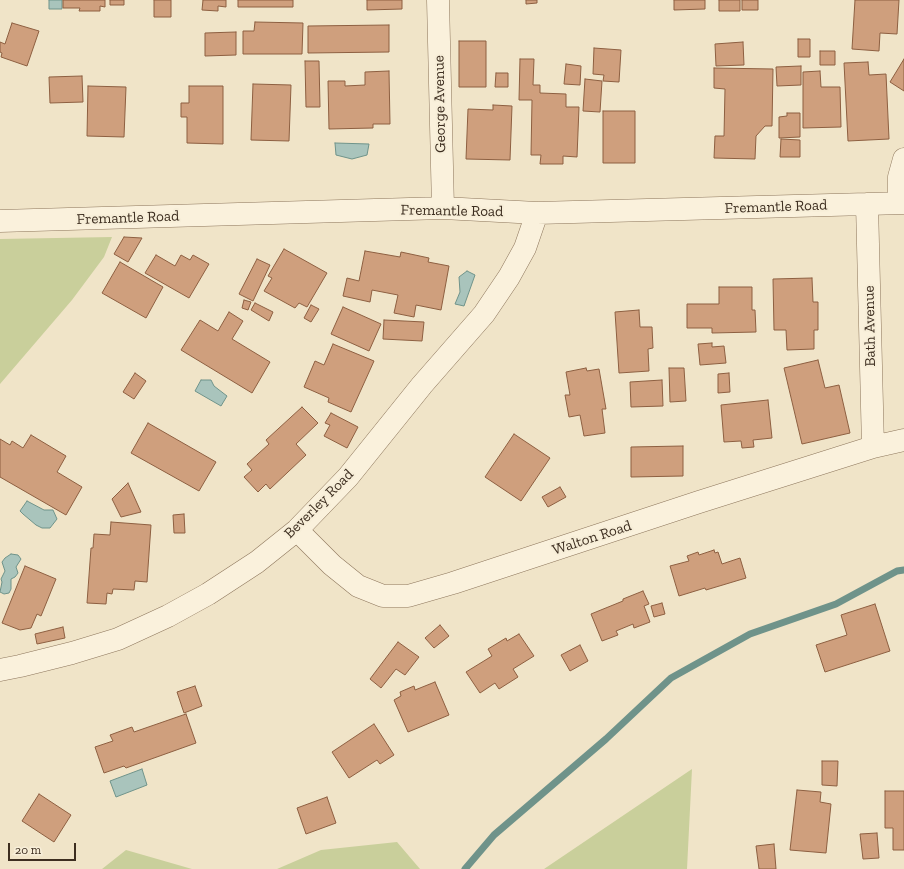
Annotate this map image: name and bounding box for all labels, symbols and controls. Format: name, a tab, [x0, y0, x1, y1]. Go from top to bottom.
street label: George Avenue	[430, 55, 450, 153]
street label: Fremantle Road	[724, 196, 828, 218]
street label: Fremantle Road	[400, 201, 504, 221]
street label: Fremantle Road	[76, 207, 180, 229]
street label: Bath Avenue	[860, 285, 880, 367]
street label: Beverley Road	[281, 466, 357, 542]
street label: Walton Road	[550, 517, 634, 559]
scale bar	[10, 835, 78, 861]
text: 20 m	[15, 843, 41, 857]

